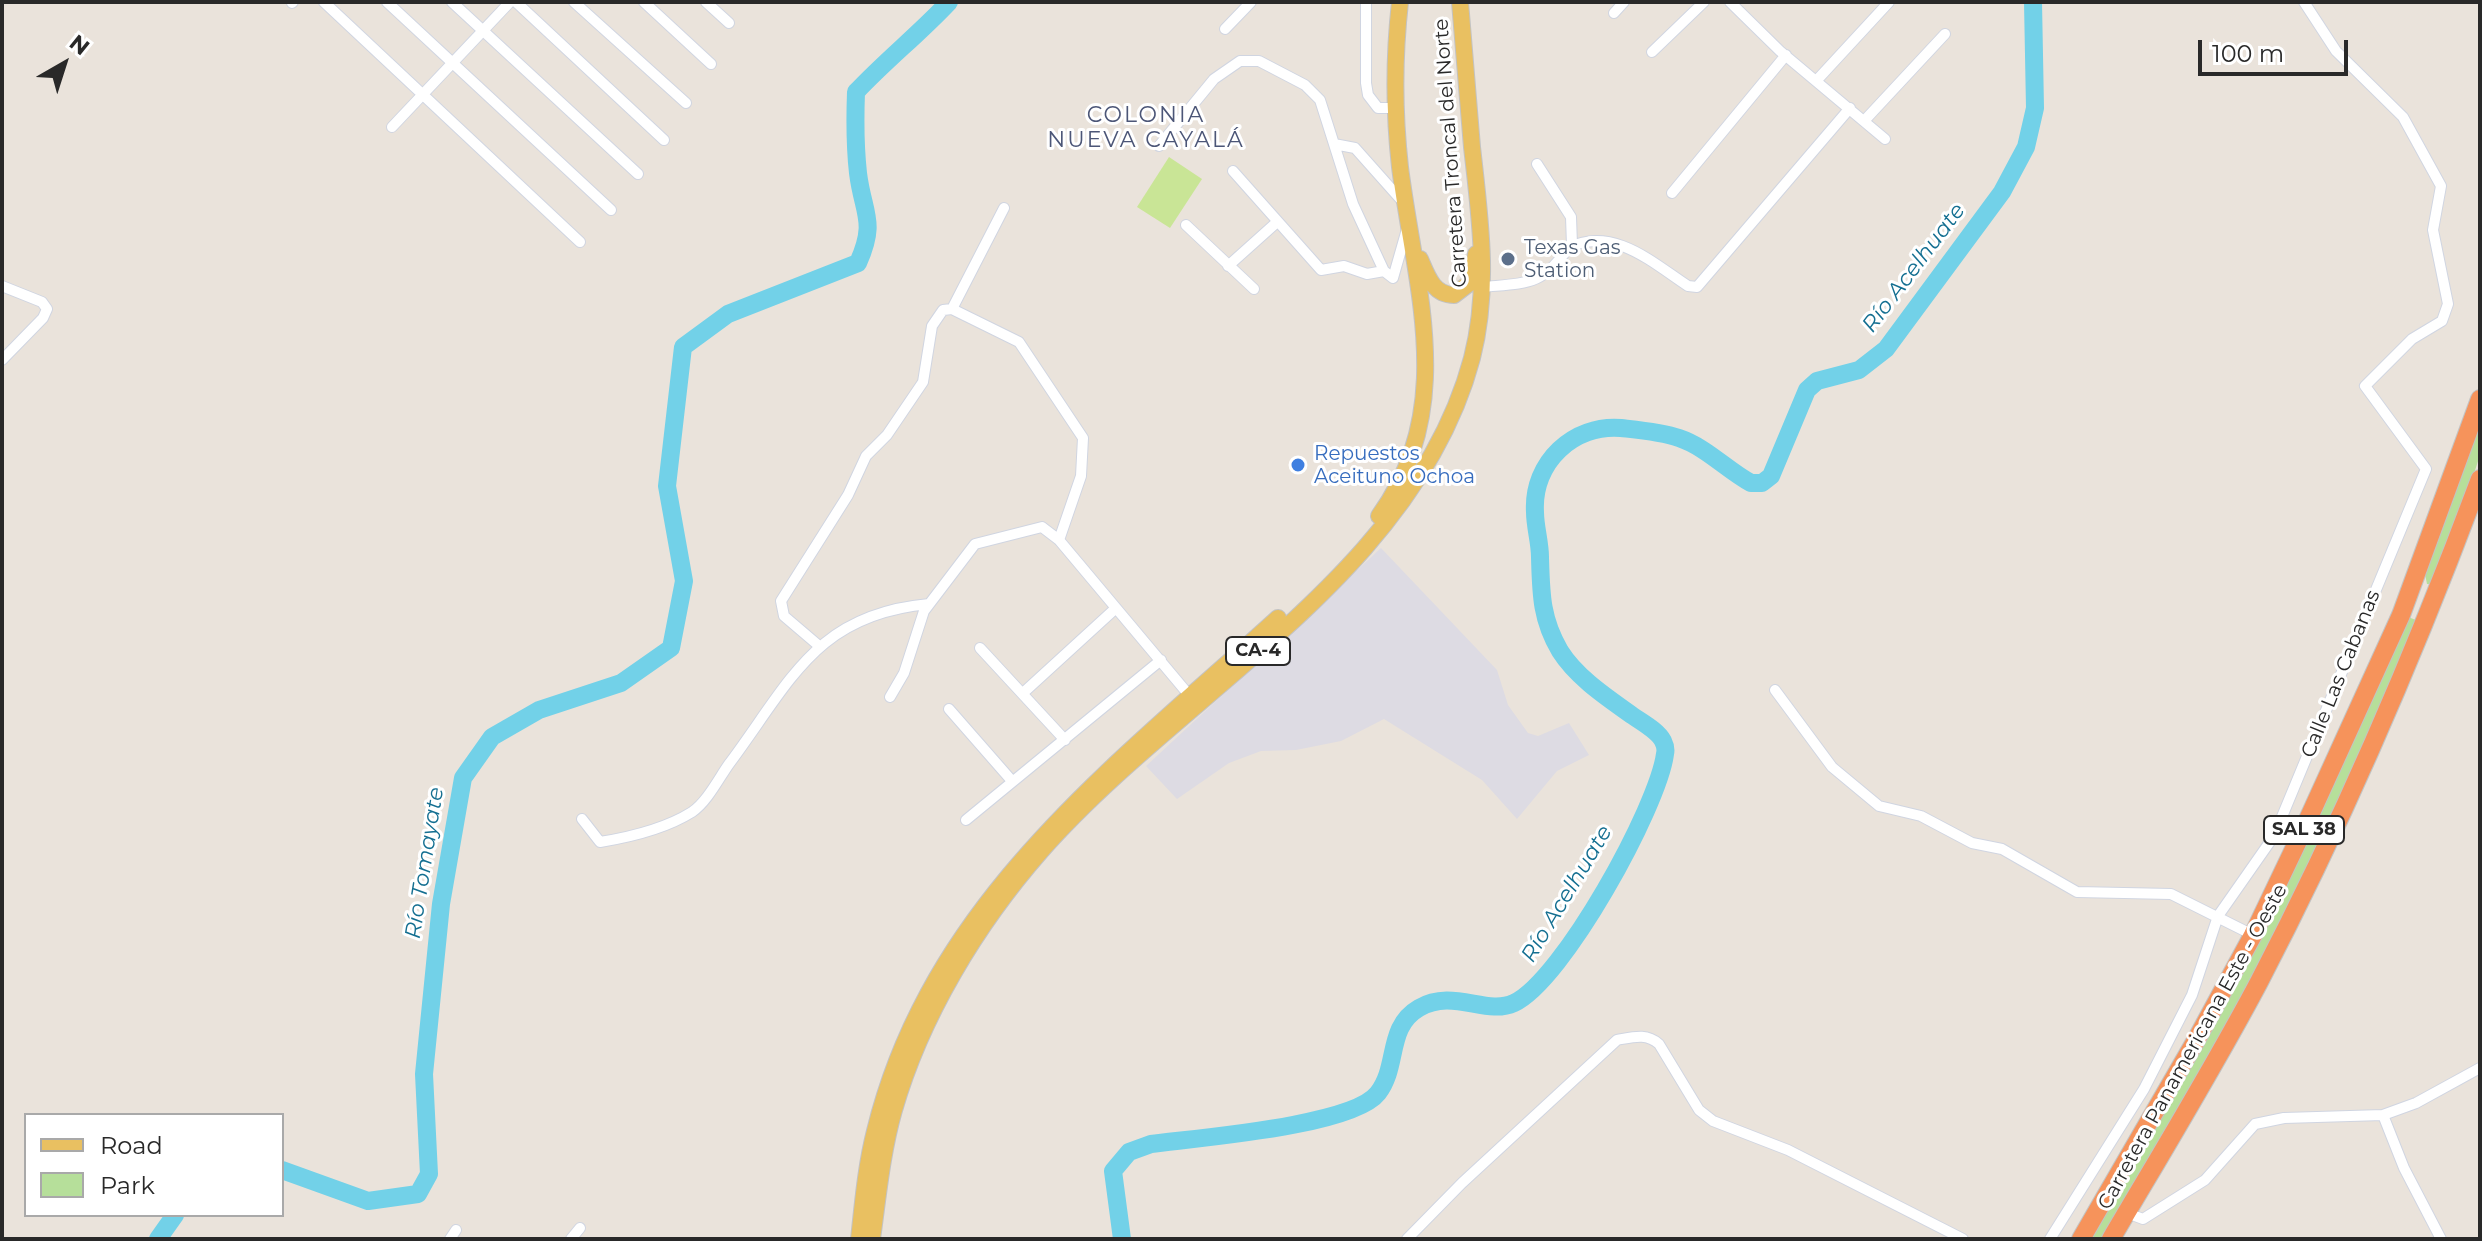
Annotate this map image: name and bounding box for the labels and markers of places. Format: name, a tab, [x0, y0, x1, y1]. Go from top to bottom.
place label: Texas Gas Station	[1524, 236, 1620, 283]
marker: Texas Gas Station	[1499, 250, 1517, 268]
place label: Repuestos Aceituno Ochoa	[1314, 442, 1475, 489]
marker: Repuestos Aceituno Ochoa	[1289, 456, 1307, 474]

